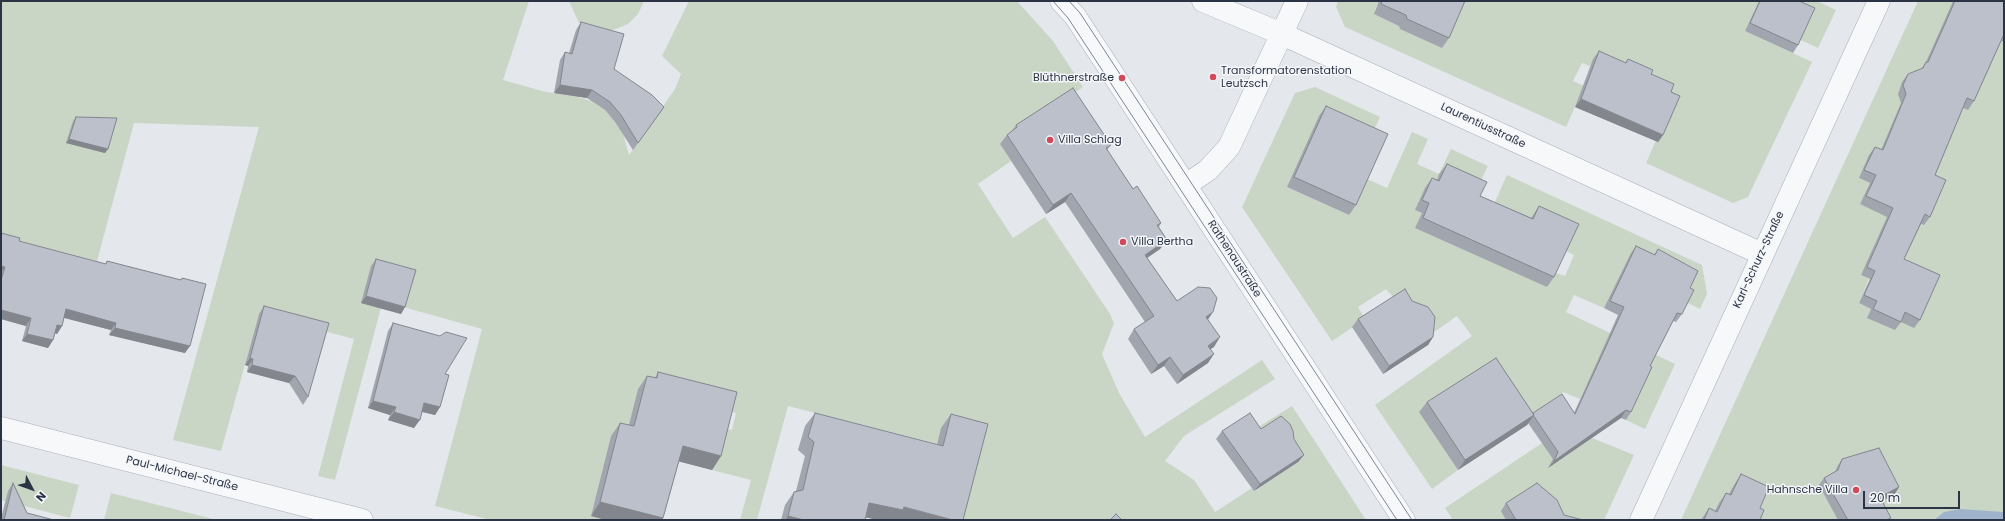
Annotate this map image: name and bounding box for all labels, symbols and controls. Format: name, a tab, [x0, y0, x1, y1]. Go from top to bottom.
place label: Transformatorenstation Leutzsch	[1221, 64, 1352, 90]
place label: Blüthnerstraße	[1033, 71, 1114, 85]
marker: Transformatorenstation Leutzsch	[1208, 72, 1218, 82]
marker: Blüthnerstraße	[1117, 73, 1127, 83]
street label: Laurentiusstraße	[1438, 101, 1528, 151]
place label: Villa Schlag	[1058, 133, 1122, 147]
marker: Villa Schlag	[1045, 135, 1055, 145]
street label: Karl-Schurz-Straße	[1731, 209, 1787, 311]
street label: Rathenaustraße	[1204, 218, 1264, 300]
place label: Villa Bertha	[1131, 235, 1193, 249]
marker: Villa Bertha	[1118, 237, 1128, 247]
street label: Paul-Michael-Straße	[125, 454, 239, 494]
north arrow	[12, 469, 52, 509]
place label: Hahnsche Villa	[1767, 483, 1848, 497]
scale bar	[1865, 483, 1962, 509]
marker: Hahnsche Villa	[1851, 485, 1861, 495]
text: N	[32, 488, 50, 505]
text: 20 m	[1870, 489, 1900, 506]

